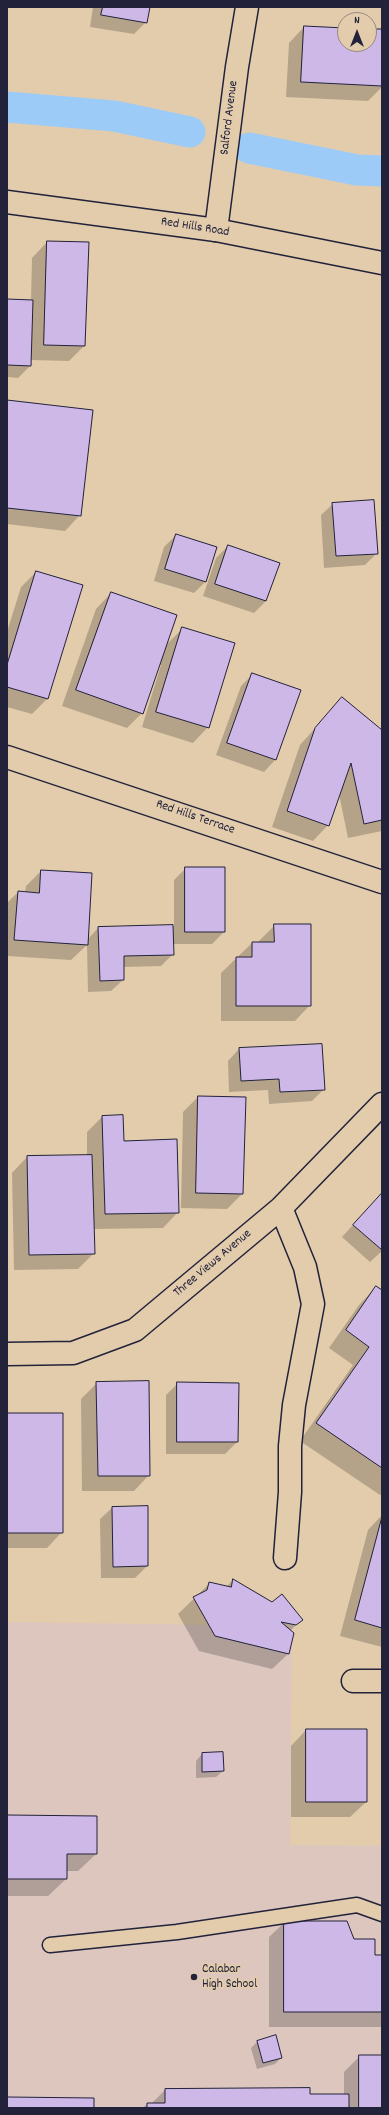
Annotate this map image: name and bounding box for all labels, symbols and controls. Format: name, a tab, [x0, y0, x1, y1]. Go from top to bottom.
north arrow	[337, 12, 377, 52]
text: N	[354, 13, 360, 29]
street label: Salford Avenue	[218, 80, 242, 156]
street label: Red Hills Road	[160, 215, 230, 241]
street label: Red Hills Terrace	[154, 797, 236, 839]
street label: Three Views Avenue	[171, 1227, 255, 1301]
place label: Calabar High School	[202, 1962, 257, 1993]
marker: Calabar High School	[189, 1972, 199, 1982]

